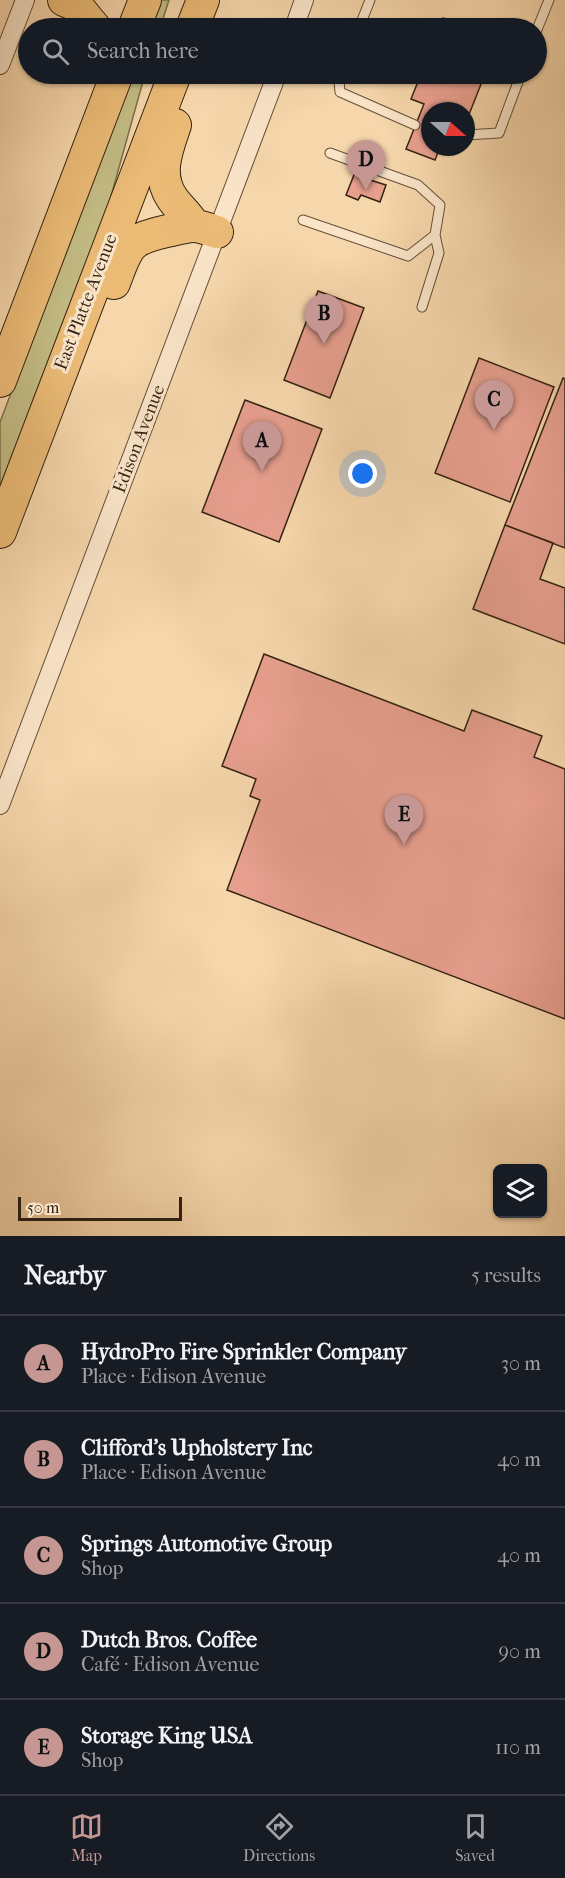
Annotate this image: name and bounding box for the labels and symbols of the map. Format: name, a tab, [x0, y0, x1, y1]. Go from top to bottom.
north arrow	[421, 102, 475, 156]
pin: D	[346, 140, 386, 190]
street label: East Platte Avenue	[50, 231, 122, 373]
pin: B	[304, 294, 344, 344]
pin: C	[474, 380, 514, 430]
street label: Edison Avenue	[109, 382, 169, 496]
pin: A	[242, 422, 282, 471]
your location	[348, 459, 377, 488]
pin: E	[384, 796, 424, 845]
scale bar	[18, 1194, 182, 1222]

